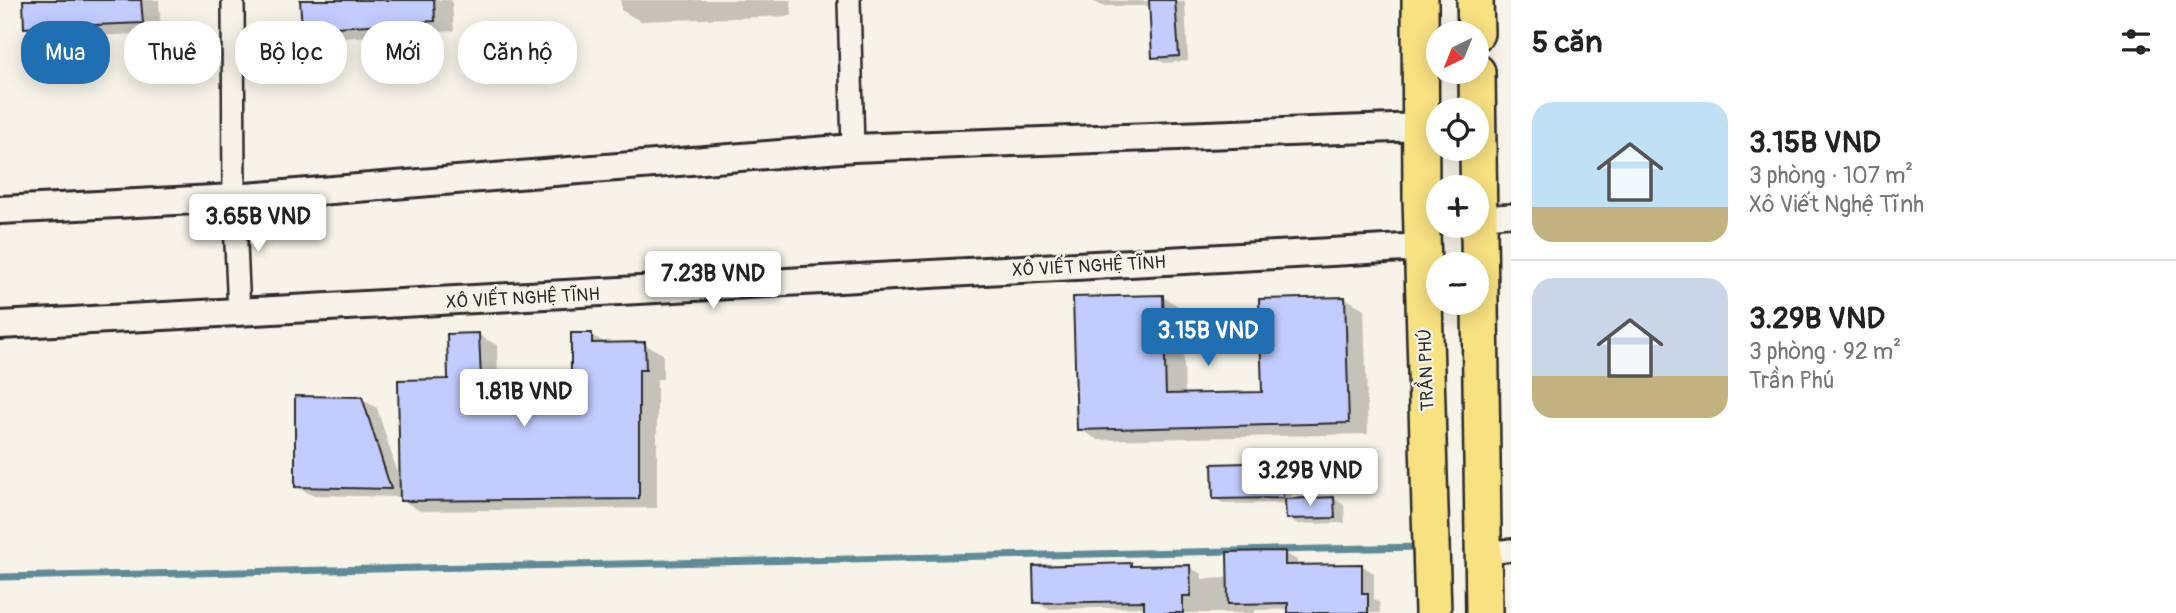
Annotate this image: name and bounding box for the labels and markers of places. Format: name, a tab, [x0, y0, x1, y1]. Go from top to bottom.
pin: 3.65B VND	[178, 194, 338, 254]
pin: 7.23B VND	[633, 252, 793, 311]
pin: 3.15B VND	[1128, 308, 1288, 368]
pin: 1.81B VND	[444, 370, 604, 429]
pin: 3.29B VND	[1230, 448, 1390, 508]

